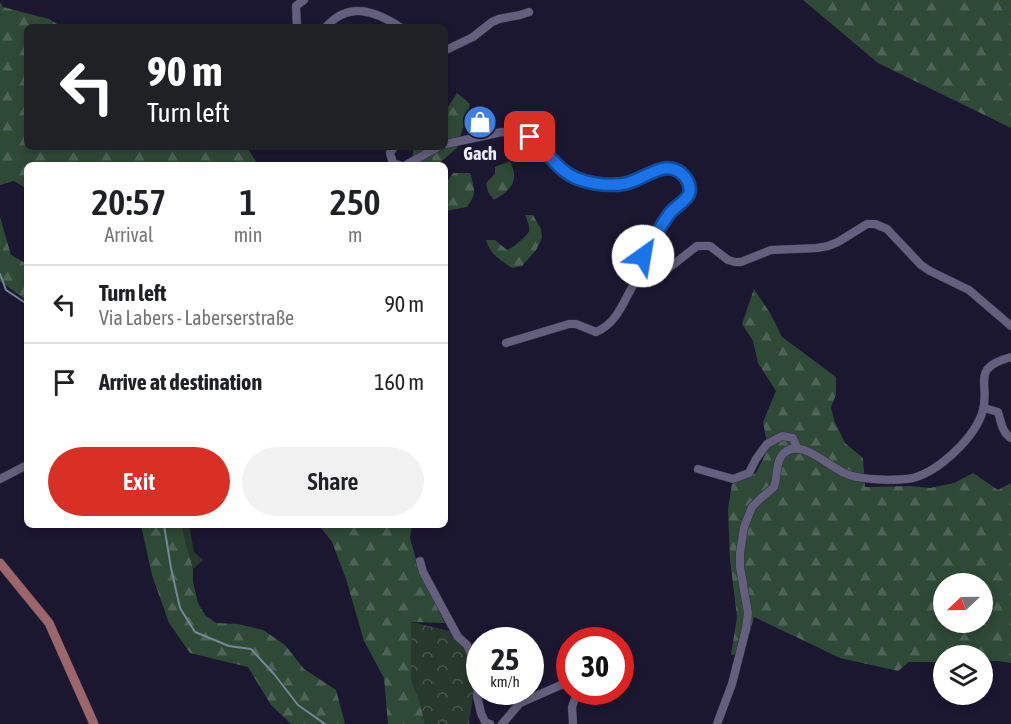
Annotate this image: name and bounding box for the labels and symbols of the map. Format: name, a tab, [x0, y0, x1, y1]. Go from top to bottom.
shop icon: Gach	[462, 104, 498, 140]
pin	[504, 111, 555, 162]
place label: Gach	[463, 143, 497, 164]
position arrow	[611, 224, 675, 288]
north arrow	[933, 573, 993, 633]
speed limit sign: 30	[556, 627, 634, 705]

